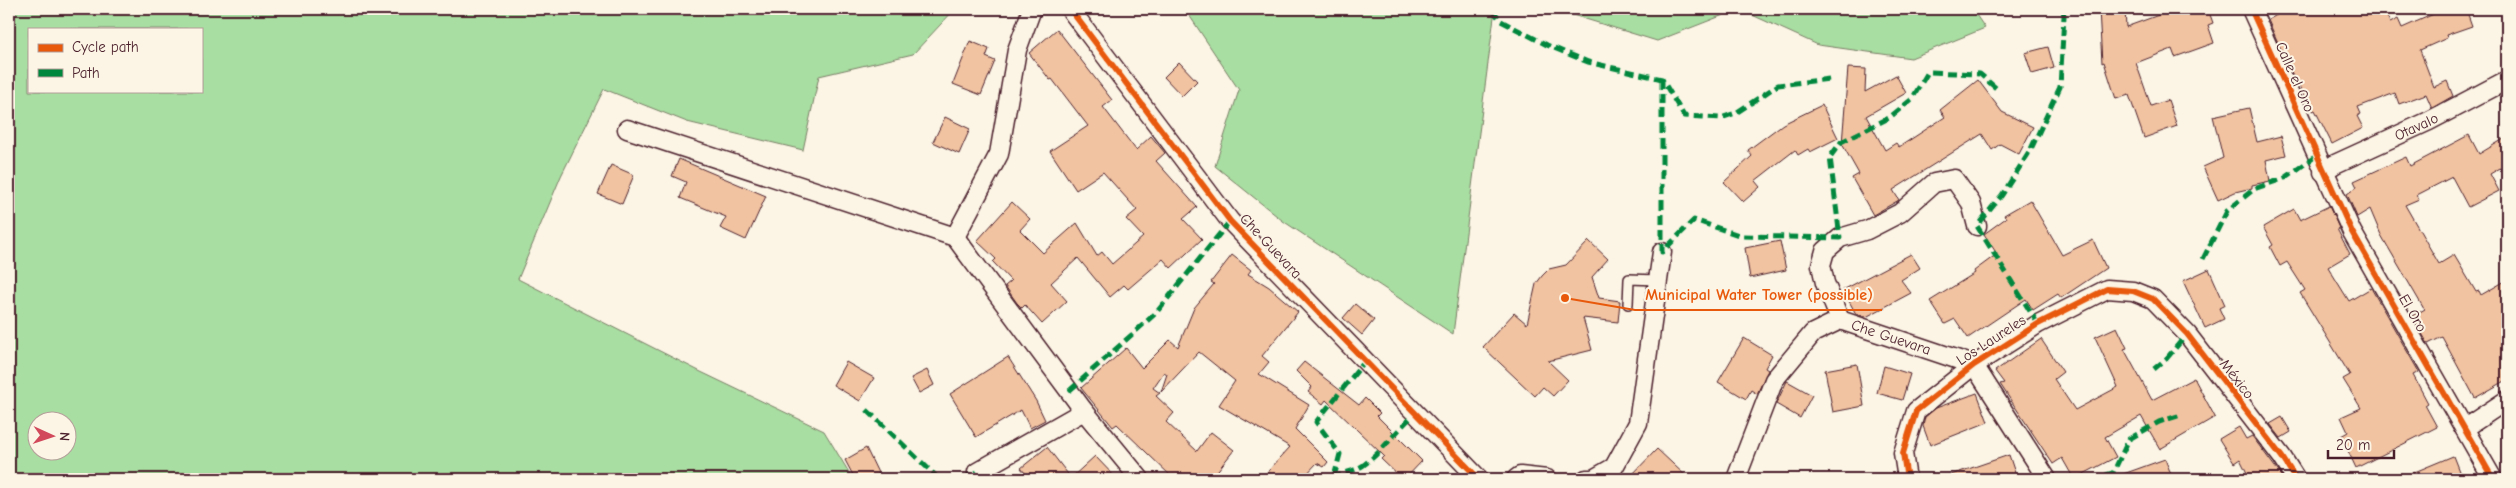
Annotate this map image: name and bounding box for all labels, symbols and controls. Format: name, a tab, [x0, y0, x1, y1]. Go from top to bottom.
legend	[28, 28, 202, 92]
text: Cycle path	[72, 38, 139, 56]
street label: Calle el Oro	[2271, 39, 2319, 115]
text: Path	[72, 64, 100, 82]
street label: Otavalo	[2392, 109, 2441, 145]
street label: Che Guevara	[1236, 210, 1306, 282]
callout: Municipal Water Tower (possible)	[1635, 279, 1882, 310]
text: Municipal Water Tower (possible)	[1645, 286, 1873, 304]
street label: El Oro	[2395, 291, 2431, 335]
street label: Los Laureles	[1953, 311, 2029, 369]
street label: Che Guevara	[1849, 315, 1933, 359]
street label: México	[2216, 355, 2258, 403]
north arrow	[28, 410, 78, 460]
scale bar	[2328, 428, 2395, 460]
text: N	[56, 432, 73, 442]
text: 20 m	[2336, 436, 2370, 454]

